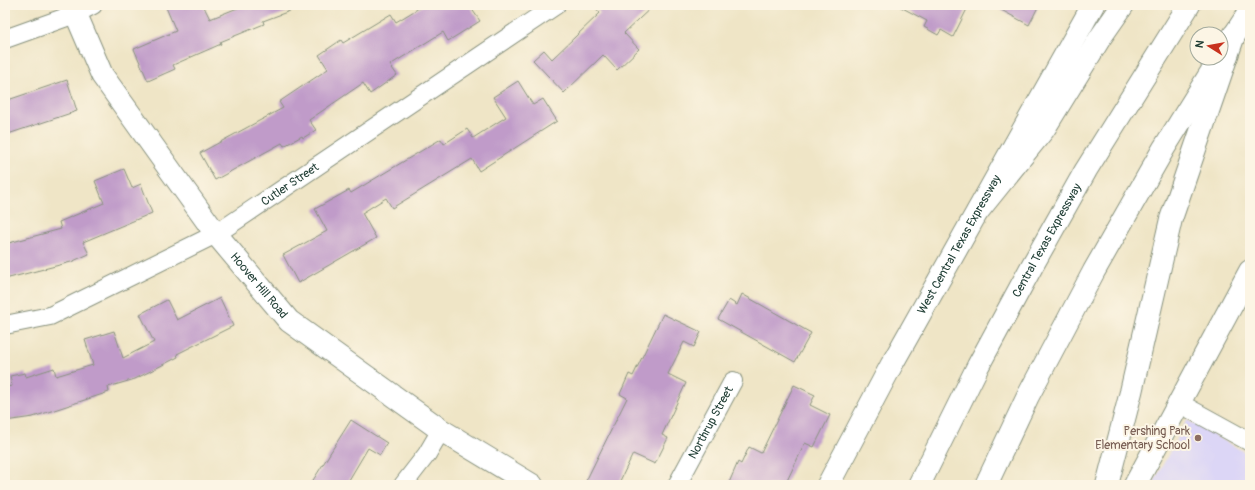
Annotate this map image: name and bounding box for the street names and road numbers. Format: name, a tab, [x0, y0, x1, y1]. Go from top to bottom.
street label: Cutler Street	[258, 160, 322, 210]
street label: West Central Texas Expressway	[914, 172, 1004, 317]
street label: Central Texas Expressway	[1009, 181, 1085, 300]
street label: Hoover Hill Road	[227, 250, 291, 322]
street label: Northrup Street	[685, 384, 737, 462]

